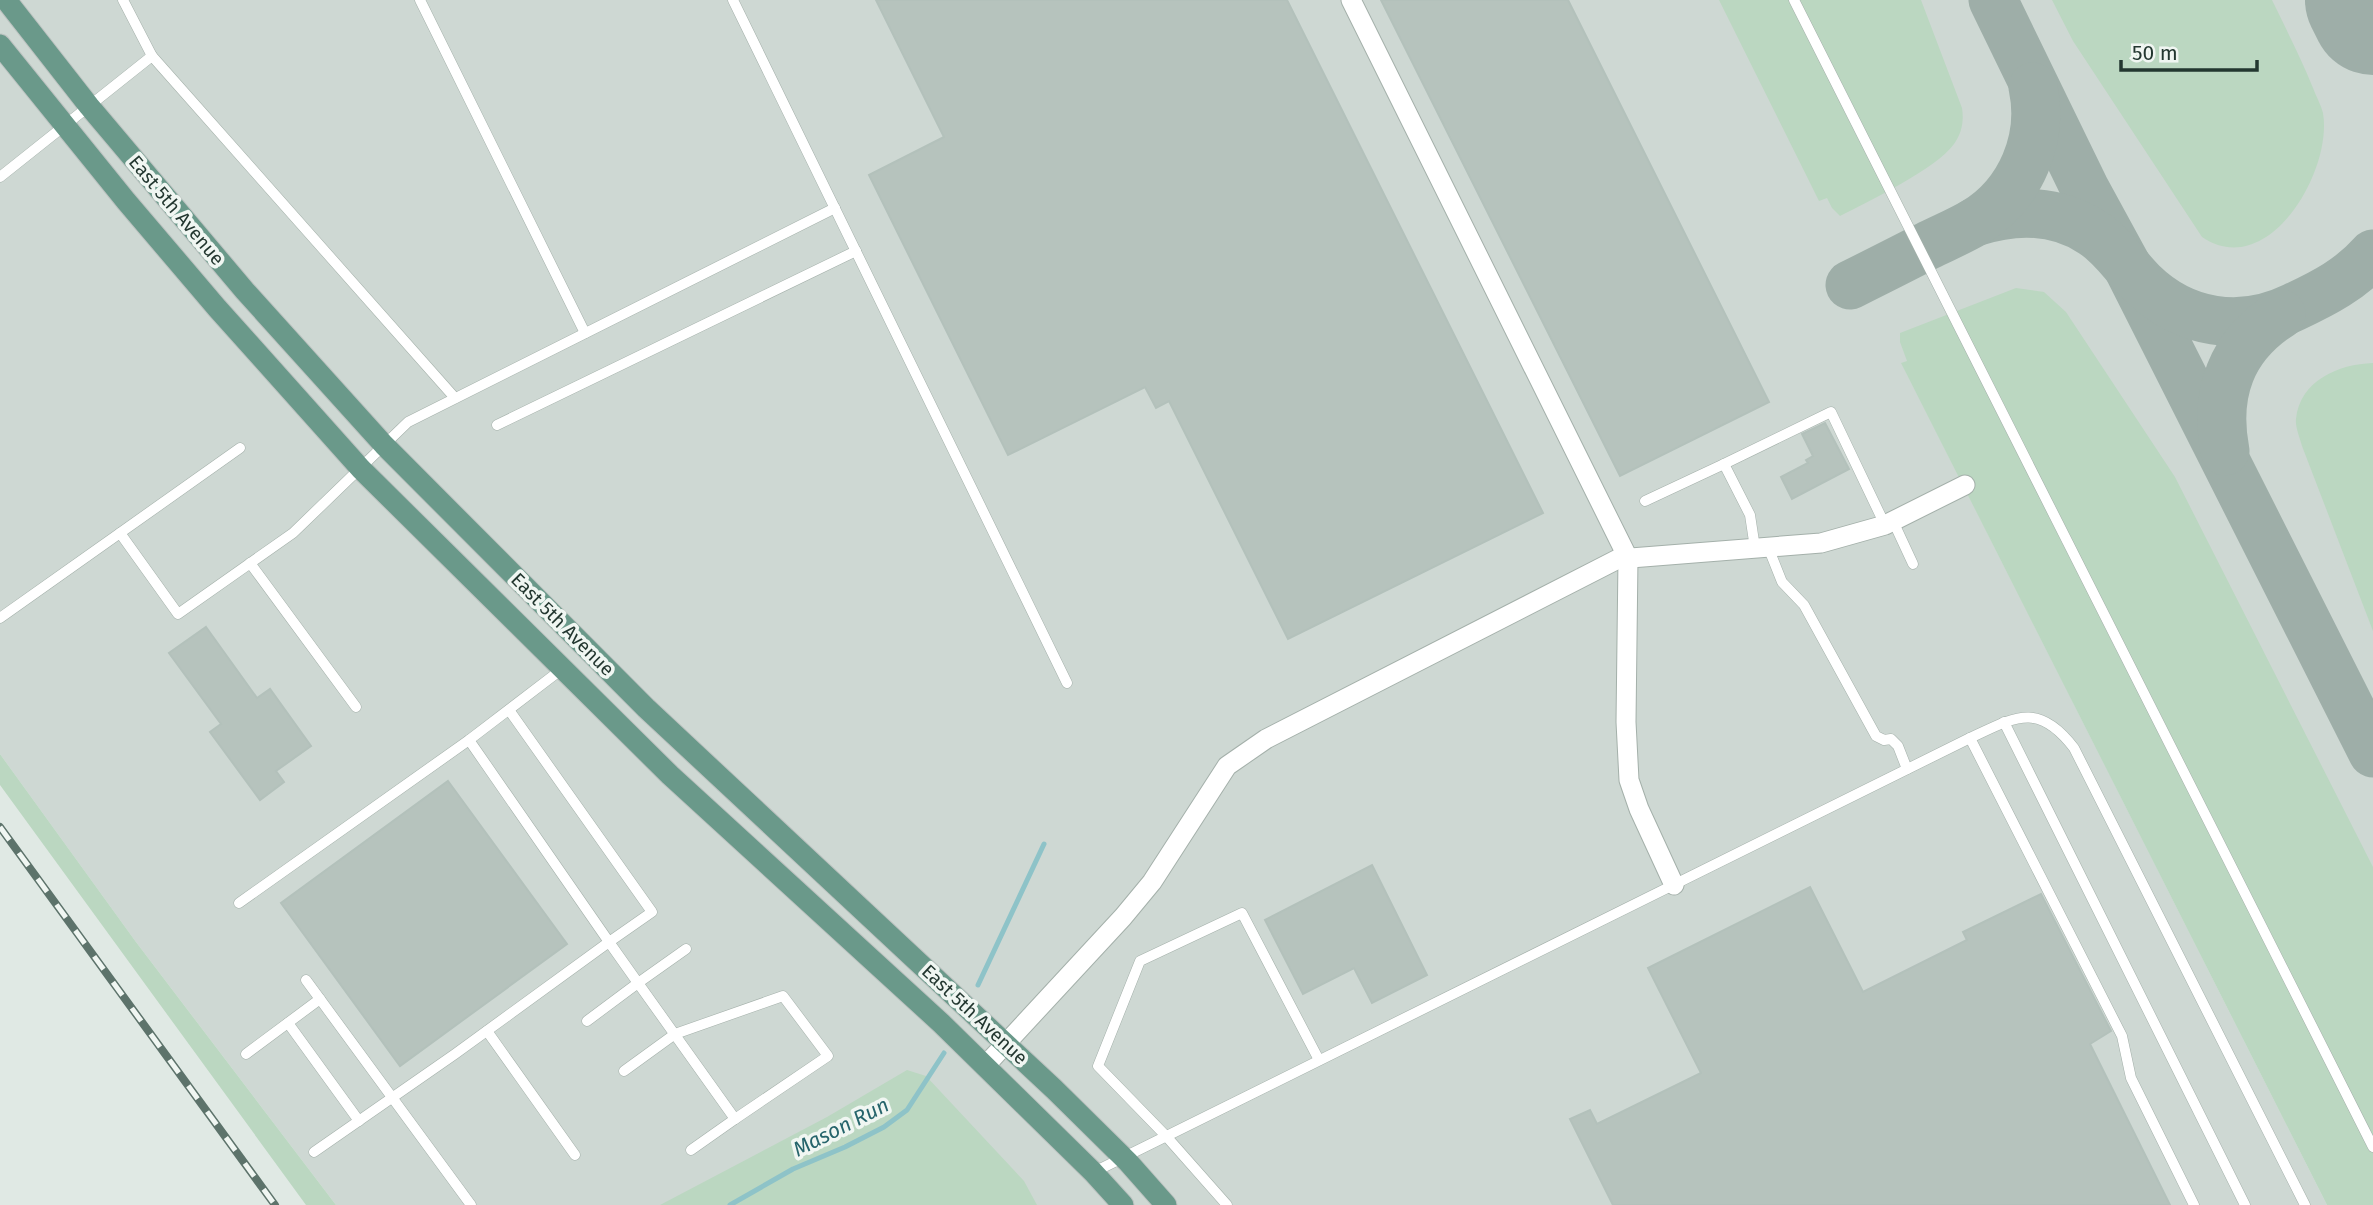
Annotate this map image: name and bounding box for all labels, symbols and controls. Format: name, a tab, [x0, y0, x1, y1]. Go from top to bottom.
scale bar	[2121, 28, 2258, 72]
text: 50 m	[2132, 40, 2178, 66]
street label: East 5th Avenue	[124, 151, 229, 270]
street label: East 5th Avenue	[506, 568, 619, 681]
street label: East 5th Avenue	[917, 959, 1032, 1069]
water label: Mason Run	[789, 1092, 893, 1162]

